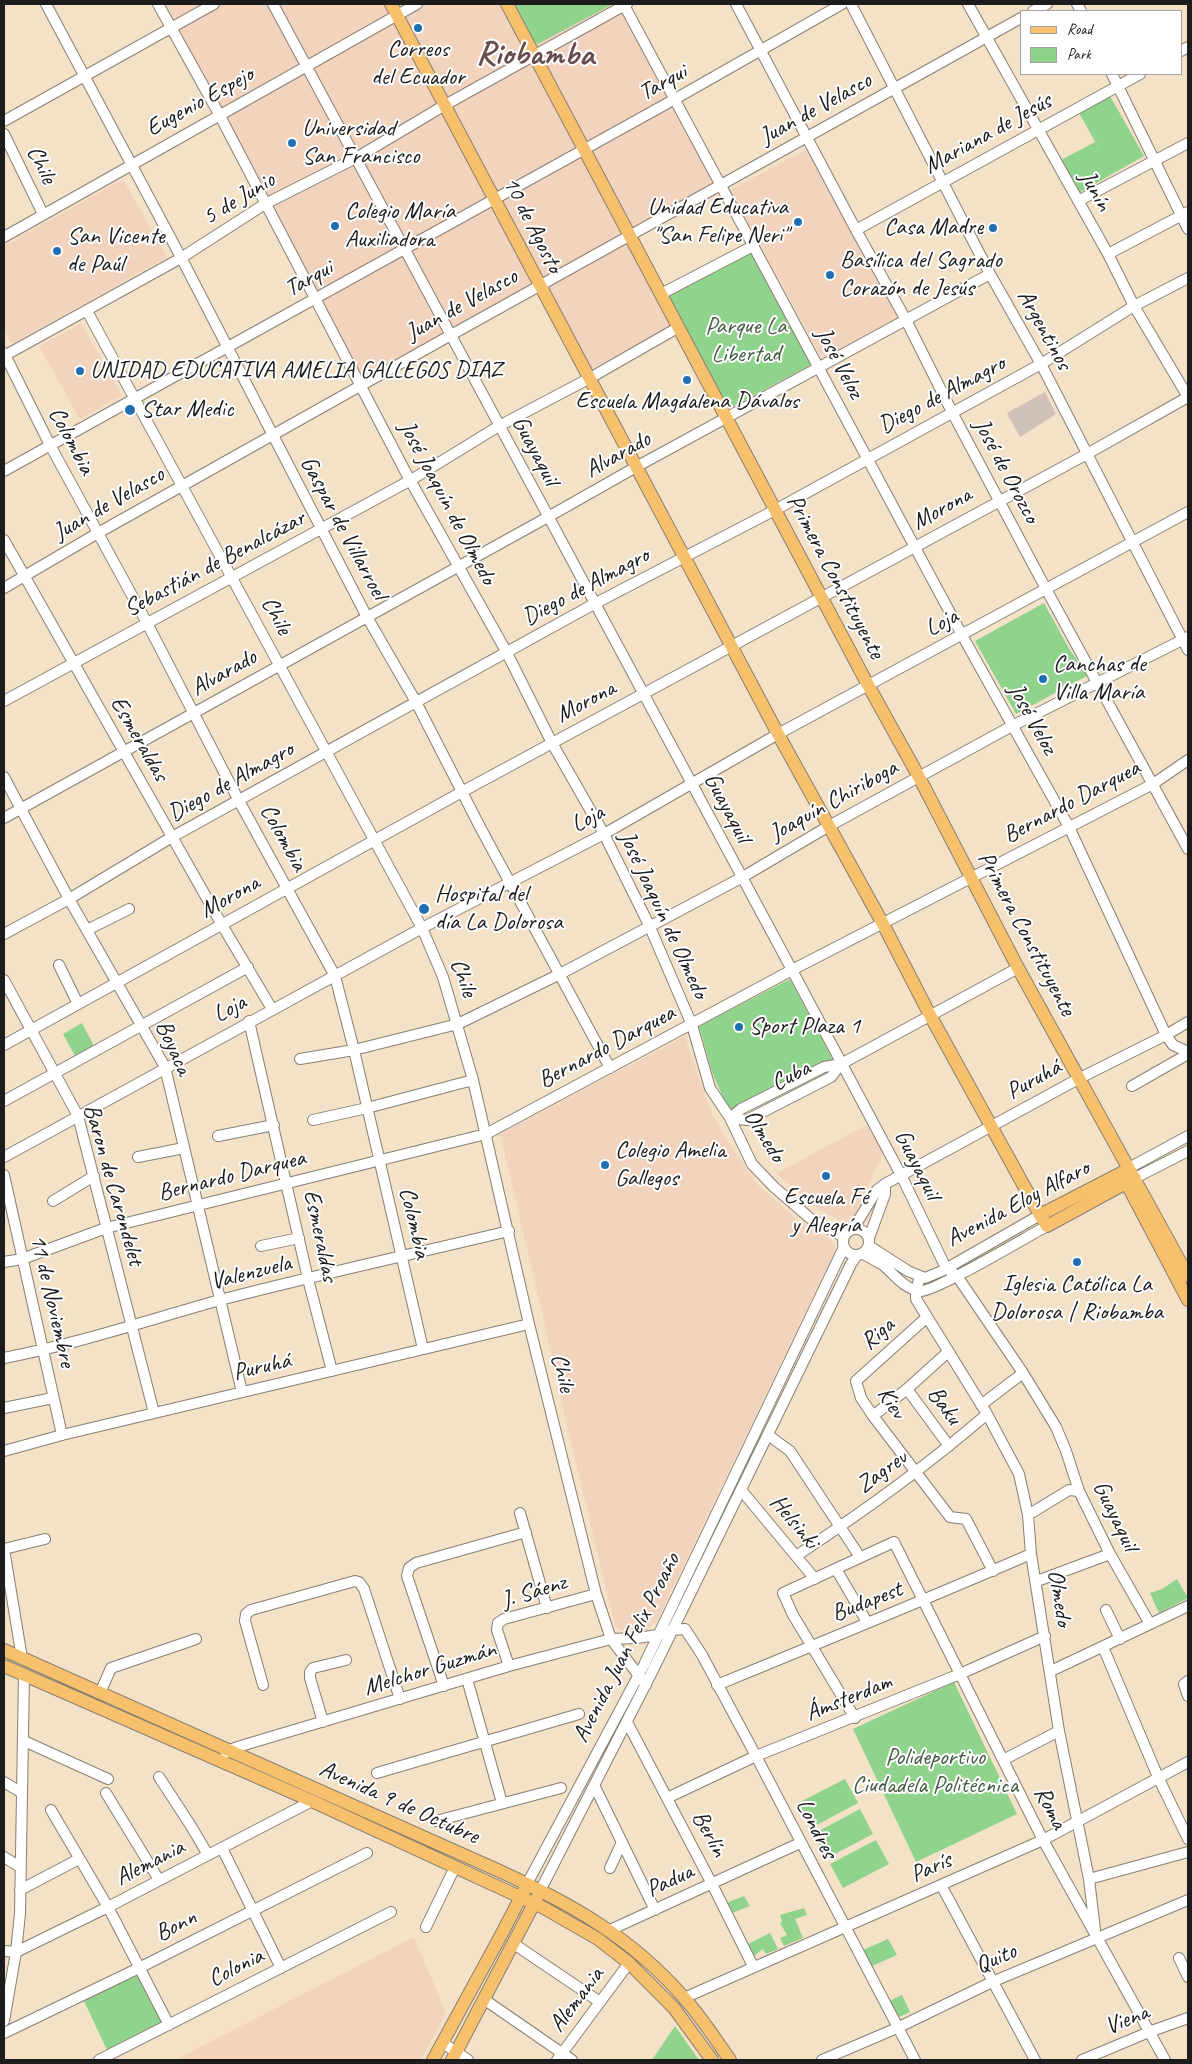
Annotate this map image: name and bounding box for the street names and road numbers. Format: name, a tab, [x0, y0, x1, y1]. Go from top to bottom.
street label: Tarqui	[634, 58, 692, 108]
street label: Eugenio Espejo	[141, 61, 259, 143]
street label: Juan de Velasco	[755, 66, 877, 152]
street label: Mariana de Jesús	[919, 87, 1057, 181]
street label: Chile	[20, 141, 62, 189]
street label: 5 de Junio	[198, 166, 280, 232]
street label: Junín	[1072, 166, 1118, 216]
street label: 10 de Agosto	[496, 172, 568, 278]
street label: Tarqui	[280, 254, 338, 304]
street label: Juan de Velasco	[401, 262, 523, 348]
street label: Argentinos	[1010, 285, 1078, 375]
street label: José Veloz	[808, 322, 870, 404]
street label: Diego de Almagro	[874, 350, 1010, 440]
street label: Colombia	[41, 402, 101, 480]
street label: Guayaquil	[505, 411, 565, 491]
street label: José de Orozco	[966, 414, 1046, 528]
street label: José Joaquín de Olmedo	[392, 416, 502, 590]
street label: Alvarado	[580, 425, 656, 485]
street label: Gaspar de Villarroel	[293, 451, 393, 605]
street label: Juan de Velasco	[48, 461, 170, 547]
street label: Morona	[907, 481, 977, 537]
street label: Primera Constituyente	[780, 490, 890, 664]
street label: Sebastián de Benalcázar	[120, 504, 310, 624]
street label: Diego de Almagro	[518, 542, 654, 632]
street label: Chile	[254, 592, 298, 640]
street label: Loja	[921, 603, 963, 643]
street label: Alvarado	[186, 643, 262, 703]
street label: Morona	[551, 674, 621, 730]
street label: José Veloz	[1001, 679, 1063, 759]
street label: Esmeraldas	[103, 691, 175, 787]
street label: Diego de Almagro	[163, 736, 299, 828]
street label: Joaquín Chiriboga	[765, 754, 903, 848]
street label: Bernardo Darquea	[999, 754, 1145, 850]
street label: Guayaquil	[697, 768, 757, 848]
street label: Colombia	[253, 799, 313, 877]
street label: Loja	[567, 799, 609, 839]
street label: José Joaquín de Olmedo	[612, 827, 714, 1003]
street label: Primera Constituyente	[971, 847, 1081, 1021]
street label: Morona	[195, 869, 265, 925]
street label: Chile	[443, 955, 483, 1001]
street label: Loja	[209, 989, 251, 1029]
street label: Bernardo Darquea	[534, 999, 680, 1095]
street label: Boyaca	[148, 1016, 198, 1080]
street label: Puruhá	[1002, 1053, 1066, 1107]
street label: Cuba	[767, 1054, 815, 1098]
street label: Baron de Carondelet	[76, 1101, 150, 1269]
street label: Olmedo	[737, 1104, 791, 1168]
street label: Guayaquil	[887, 1125, 947, 1205]
street label: Bernardo Darquea	[155, 1144, 309, 1208]
street label: Avenida Eloy Alfaro	[942, 1154, 1094, 1254]
street label: Colombia	[392, 1184, 436, 1262]
street label: Esmeraldas	[296, 1187, 344, 1285]
street label: 11 de Noviembre	[23, 1232, 81, 1370]
street label: Valenzuela	[208, 1249, 294, 1297]
street label: Riga	[855, 1311, 901, 1357]
street label: Puruhá	[230, 1346, 294, 1388]
street label: Chile	[543, 1351, 581, 1395]
street label: Baku	[920, 1381, 968, 1431]
street label: Kiev	[870, 1382, 912, 1424]
street label: Zagrev	[851, 1444, 913, 1500]
street label: Guayaquil	[1086, 1476, 1144, 1556]
street label: Helsinki	[763, 1489, 825, 1555]
street label: Avenida Juan Felix Proaño	[567, 1549, 687, 1747]
street label: Olmedo	[1040, 1568, 1078, 1628]
street label: J. Sáenz	[498, 1569, 570, 1615]
street label: Budapest	[828, 1575, 906, 1629]
street label: Melchor Guzmán	[361, 1635, 499, 1703]
street label: Ámsterdam	[802, 1668, 896, 1728]
street label: Avenida 9 de Octubre	[315, 1755, 483, 1851]
street label: Roma	[1027, 1782, 1073, 1834]
street label: Londres	[789, 1794, 843, 1864]
street label: Berlín	[685, 1806, 733, 1862]
street label: Alemania	[110, 1833, 190, 1893]
street label: París	[906, 1846, 956, 1890]
street label: Padua	[642, 1858, 698, 1904]
street label: Bonn	[151, 1904, 201, 1948]
street label: Quito	[971, 1937, 1021, 1981]
street label: Colonia	[204, 1942, 268, 1994]
street label: Alemania	[543, 1962, 611, 2038]
street label: Viena	[1101, 1998, 1153, 2042]

